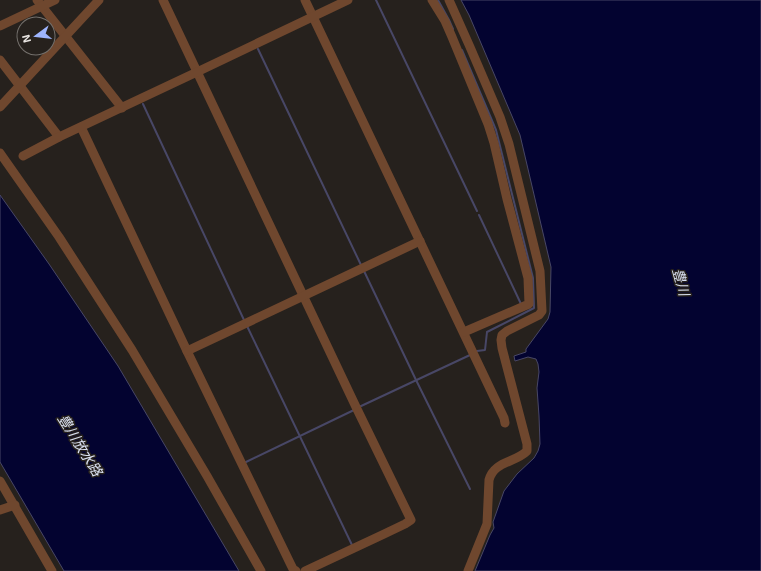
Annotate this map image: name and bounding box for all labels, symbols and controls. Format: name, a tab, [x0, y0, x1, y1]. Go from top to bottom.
north arrow	[16, 16, 56, 56]
text: N	[19, 33, 33, 44]
water label: 豊川	[670, 266, 694, 300]
water label: 豊川放水路	[55, 411, 107, 480]

